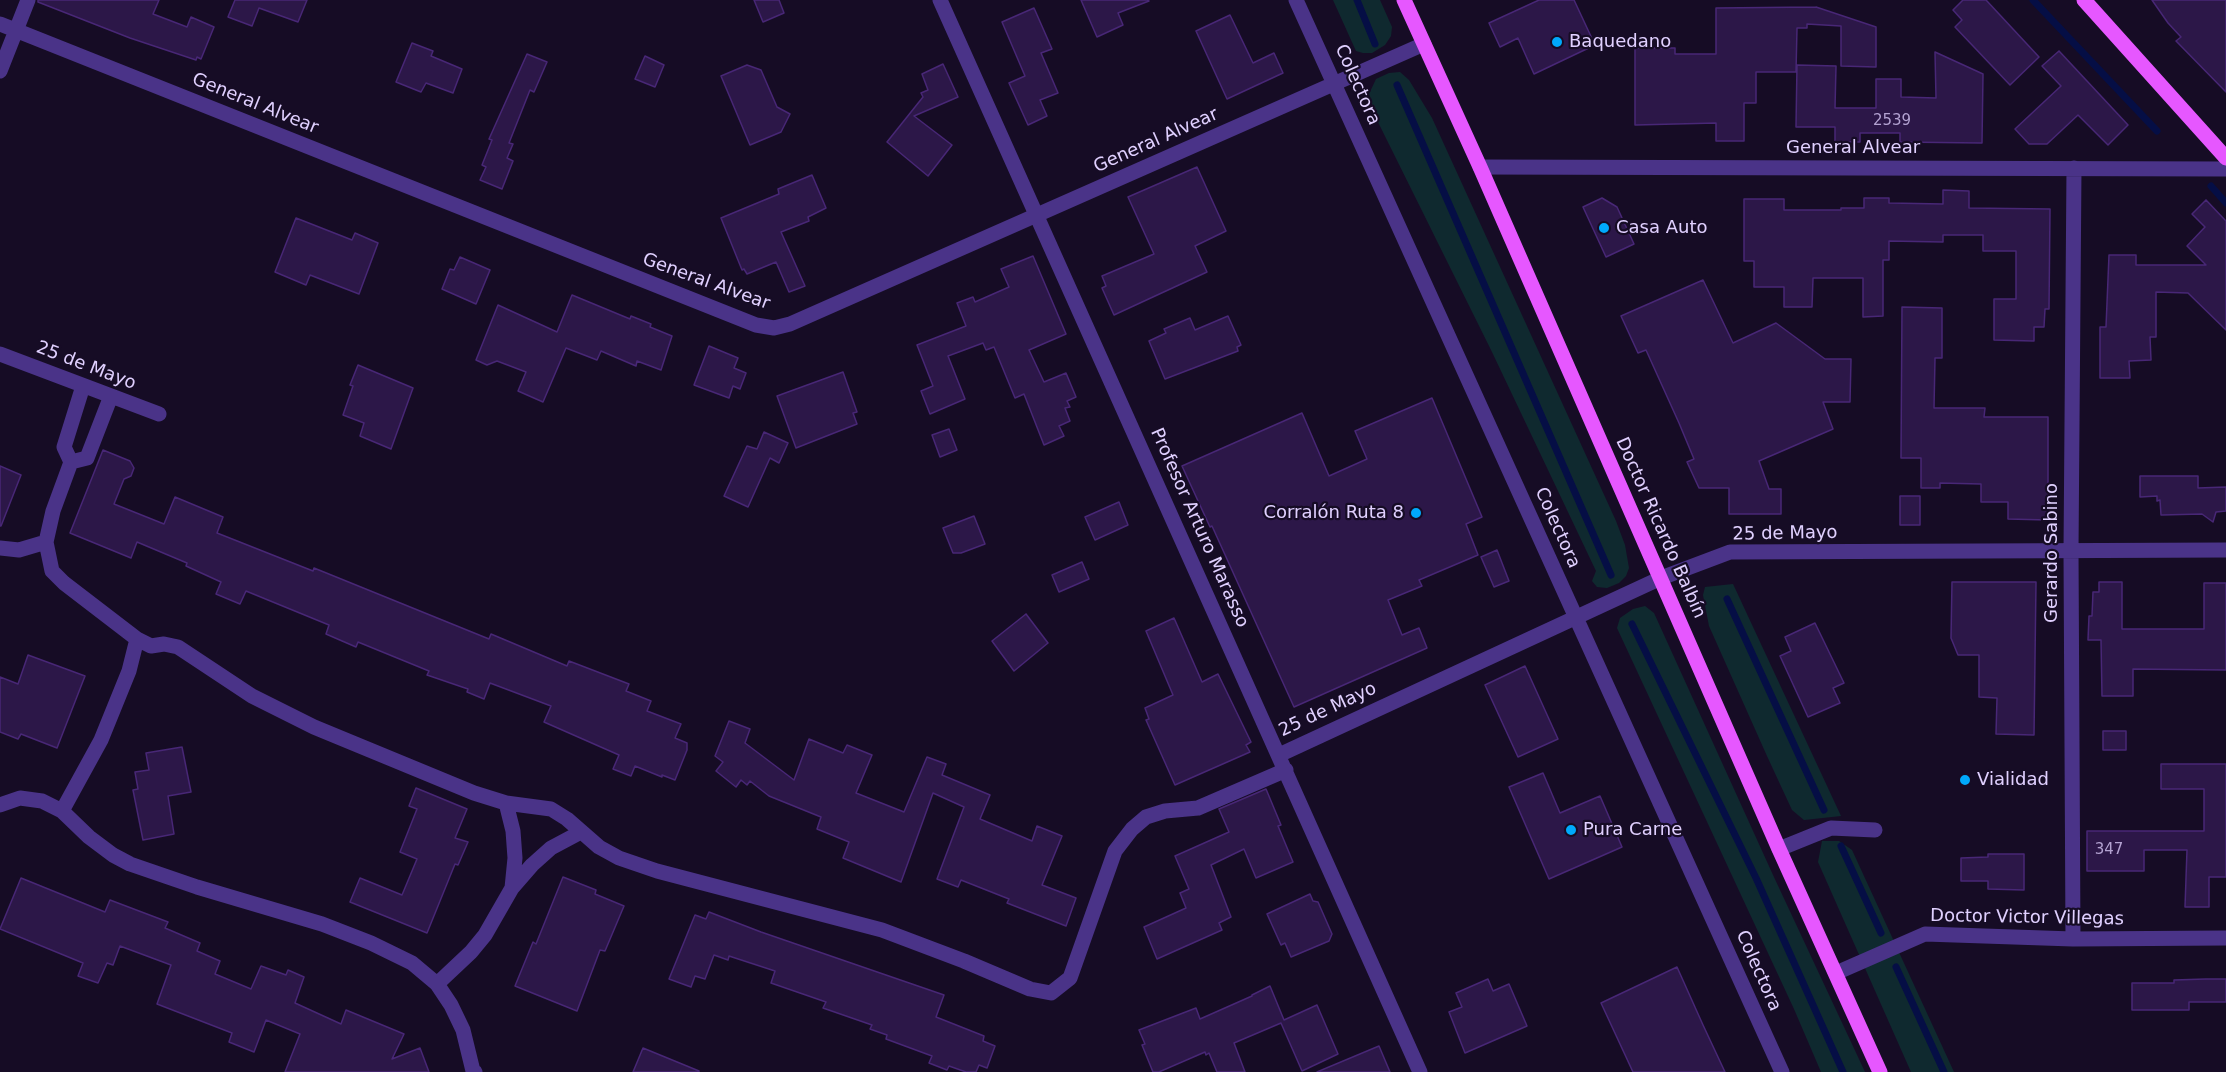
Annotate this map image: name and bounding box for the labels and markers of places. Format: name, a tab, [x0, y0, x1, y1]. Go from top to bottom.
place label: Baquedano	[1569, 31, 1671, 53]
marker: Baquedano	[1550, 35, 1564, 49]
place label: Casa Auto	[1616, 217, 1708, 239]
marker: Casa Auto	[1597, 221, 1611, 235]
place label: Corralón Ruta 8	[1263, 502, 1404, 524]
marker: Corralón Ruta 8	[1409, 506, 1423, 520]
place label: Vialidad	[1977, 769, 2049, 791]
marker: Vialidad	[1958, 773, 1972, 787]
place label: Pura Carne	[1583, 819, 1682, 841]
marker: Pura Carne	[1564, 823, 1578, 837]

